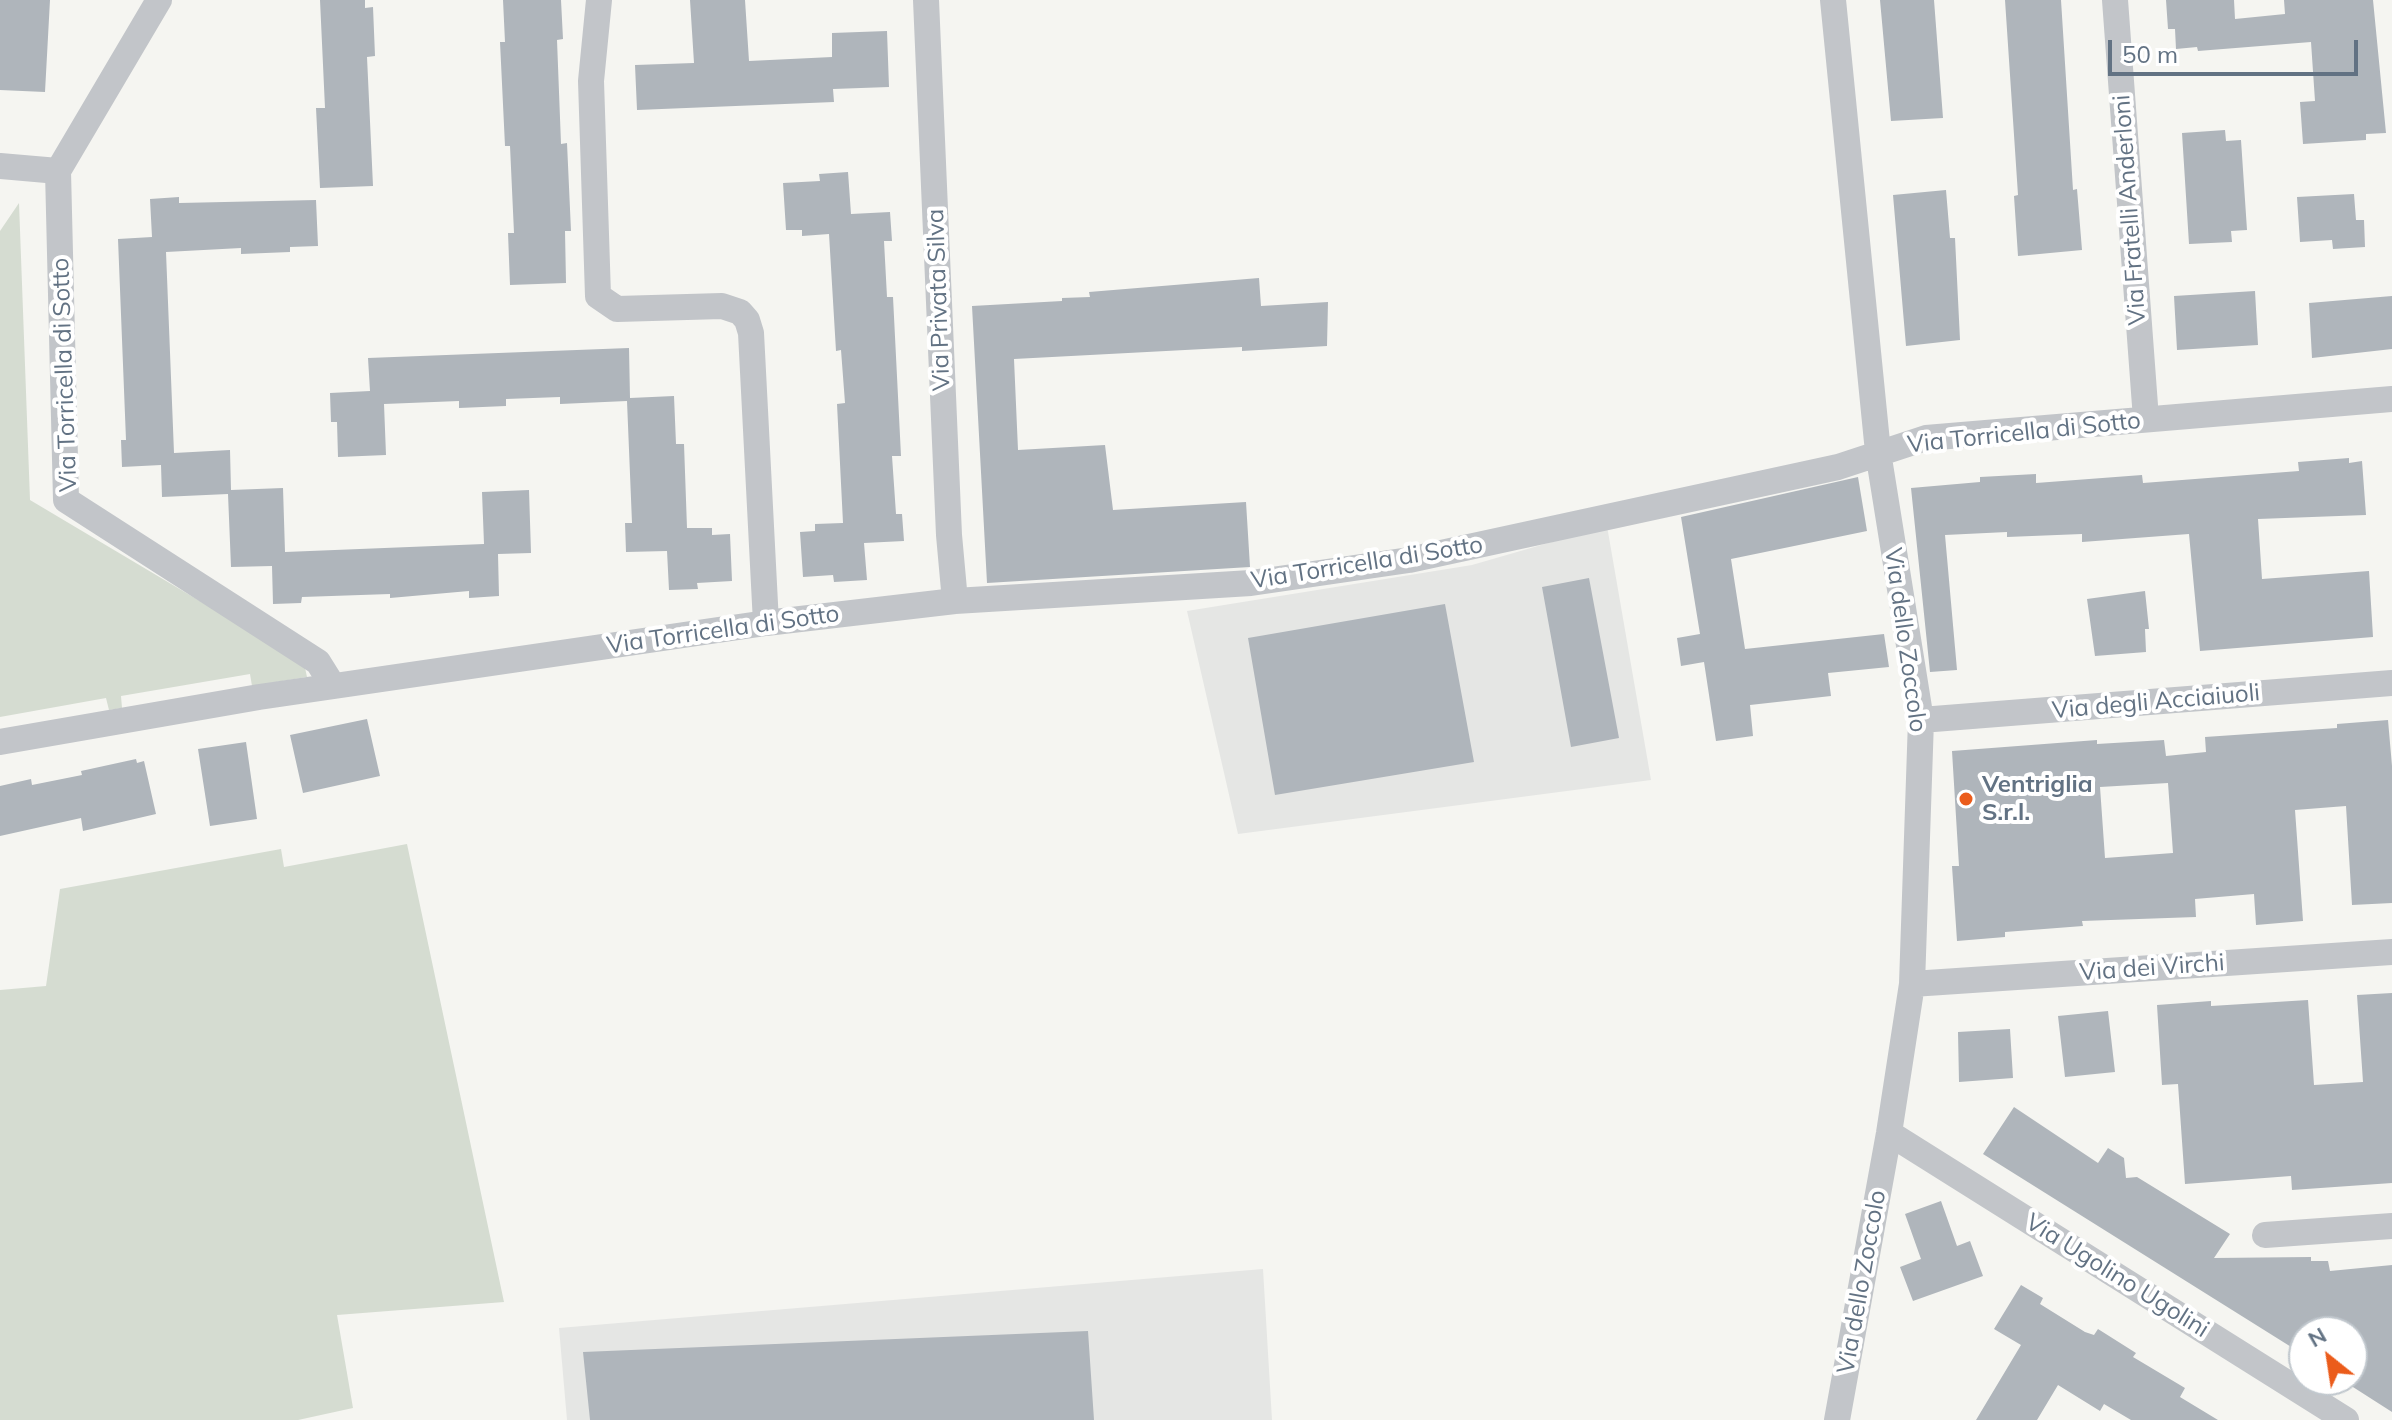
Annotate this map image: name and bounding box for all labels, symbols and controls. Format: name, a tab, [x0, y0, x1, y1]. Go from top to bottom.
scale bar	[2112, 24, 2362, 74]
text: 50 m	[2122, 39, 2178, 69]
street label: Via Fratelli Anderloni	[2108, 94, 2152, 326]
street label: Via Privata Silva	[921, 208, 957, 392]
street label: Via Torricella di Sotto	[47, 257, 83, 493]
street label: Via Torricella di Sotto	[1906, 406, 2142, 460]
street label: Via Torricella di Sotto	[1249, 530, 1485, 596]
street label: Via dello Zoccolo	[1878, 546, 1932, 734]
street label: Via Torricella di Sotto	[605, 599, 841, 661]
street label: Via degli Acciaiuoli	[2051, 679, 2261, 725]
place label: Ventriglia S.r.l.	[1982, 771, 2093, 827]
marker: Ventriglia S.r.l.	[1957, 790, 1975, 808]
street label: Via dei Virchi	[2079, 949, 2225, 987]
street label: Via dello Zoccolo	[1832, 1188, 1892, 1376]
street label: Via Ugolino Ugolini	[2020, 1208, 2214, 1344]
north arrow	[2288, 1316, 2368, 1396]
text: N	[2303, 1321, 2331, 1353]

